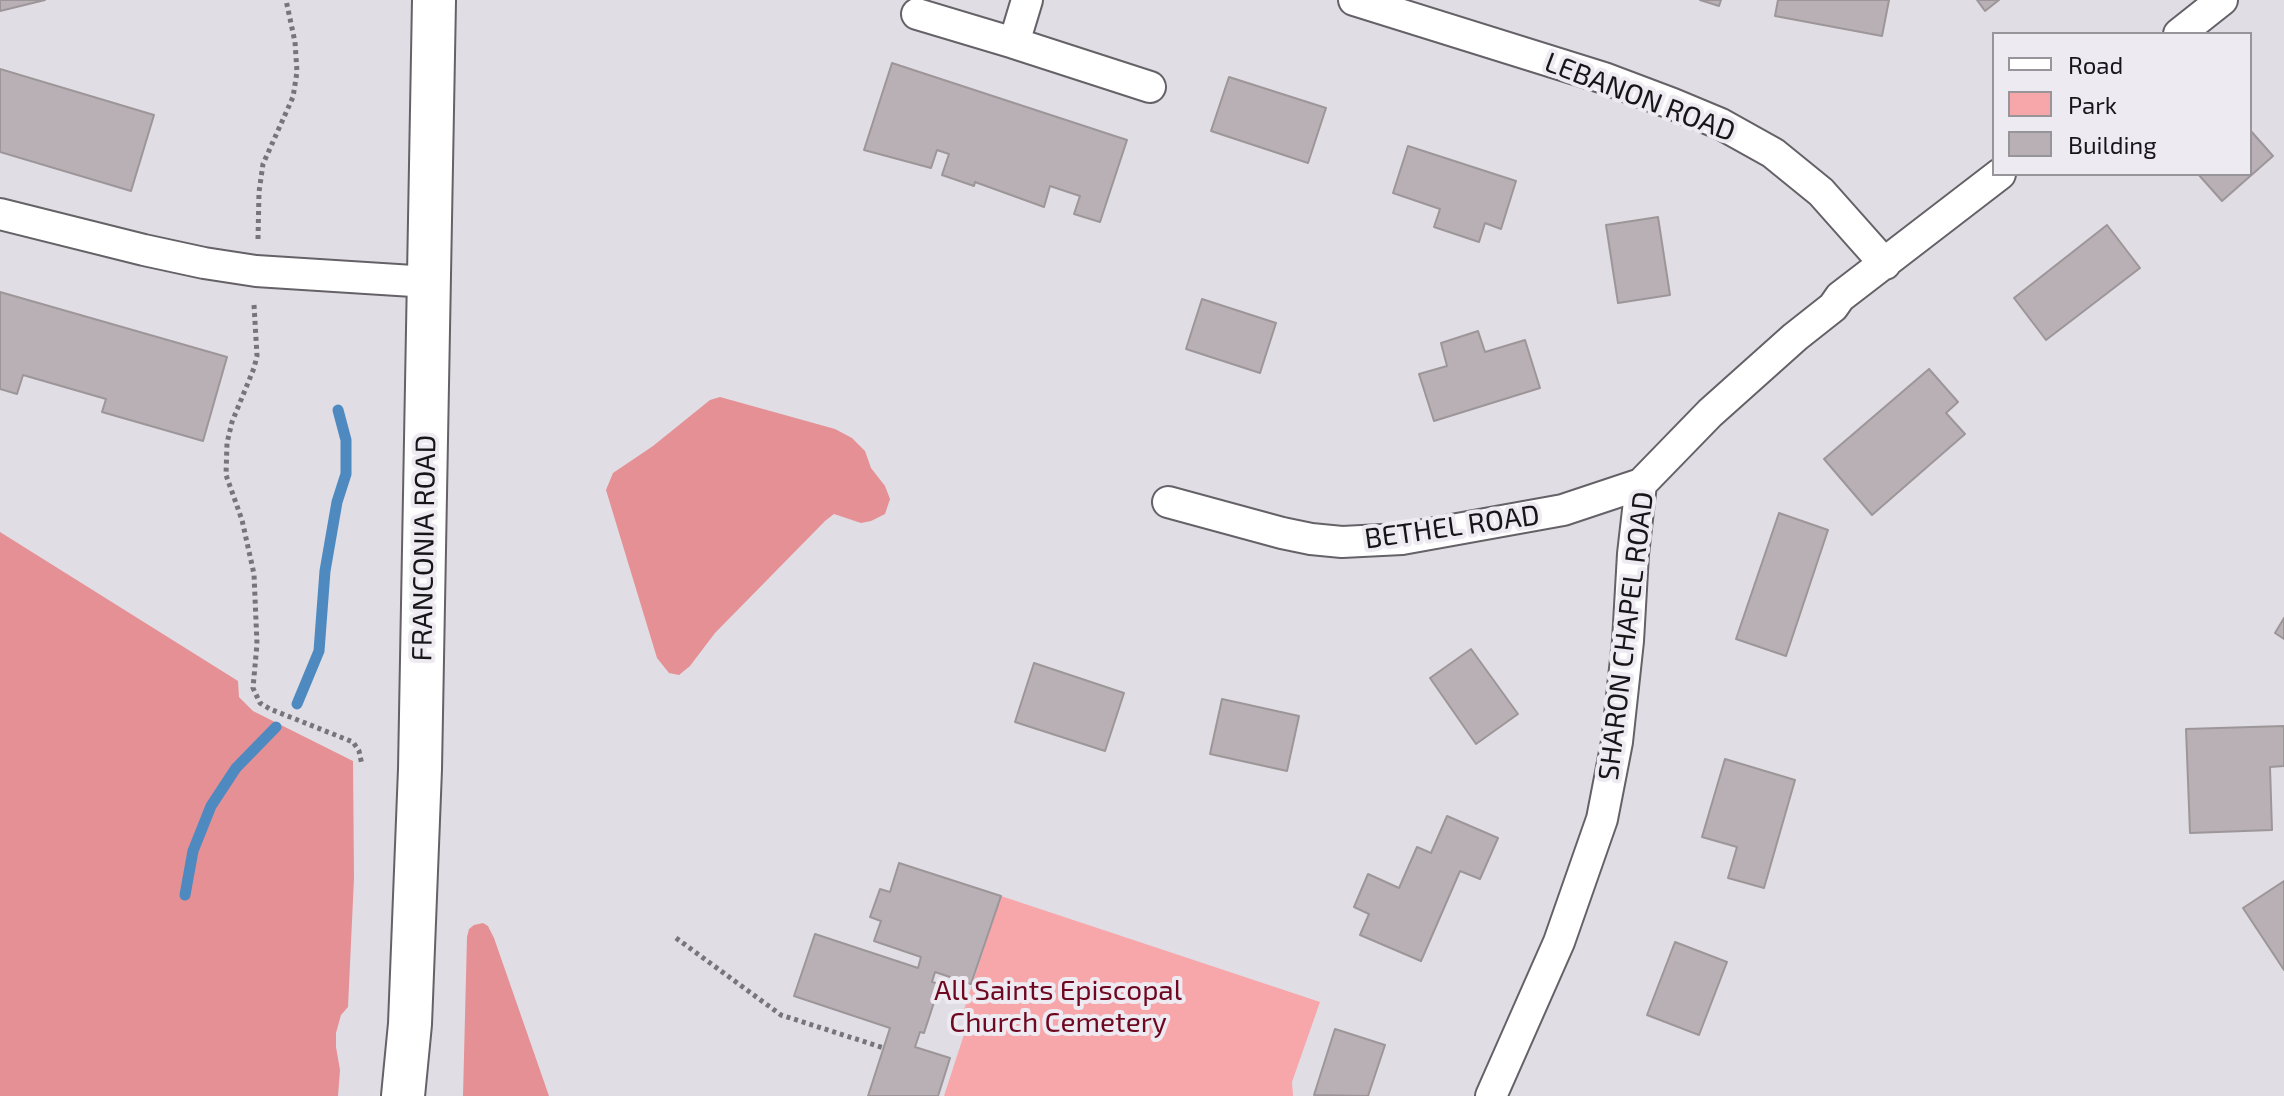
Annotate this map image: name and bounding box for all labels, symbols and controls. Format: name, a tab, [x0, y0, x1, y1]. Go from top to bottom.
legend	[1992, 32, 2252, 176]
street label: LEBANON ROAD	[1540, 45, 1740, 149]
text: Road	[2068, 50, 2123, 79]
text: Park	[2068, 90, 2117, 119]
text: Building	[2068, 130, 2157, 159]
street label: FRANCONIA ROAD	[405, 434, 443, 662]
street label: SHARON CHAPEL ROAD	[1592, 490, 1660, 782]
street label: BETHEL ROAD	[1362, 498, 1542, 556]
park label: All Saints Episcopal Church Cemetery	[934, 974, 1182, 1040]

